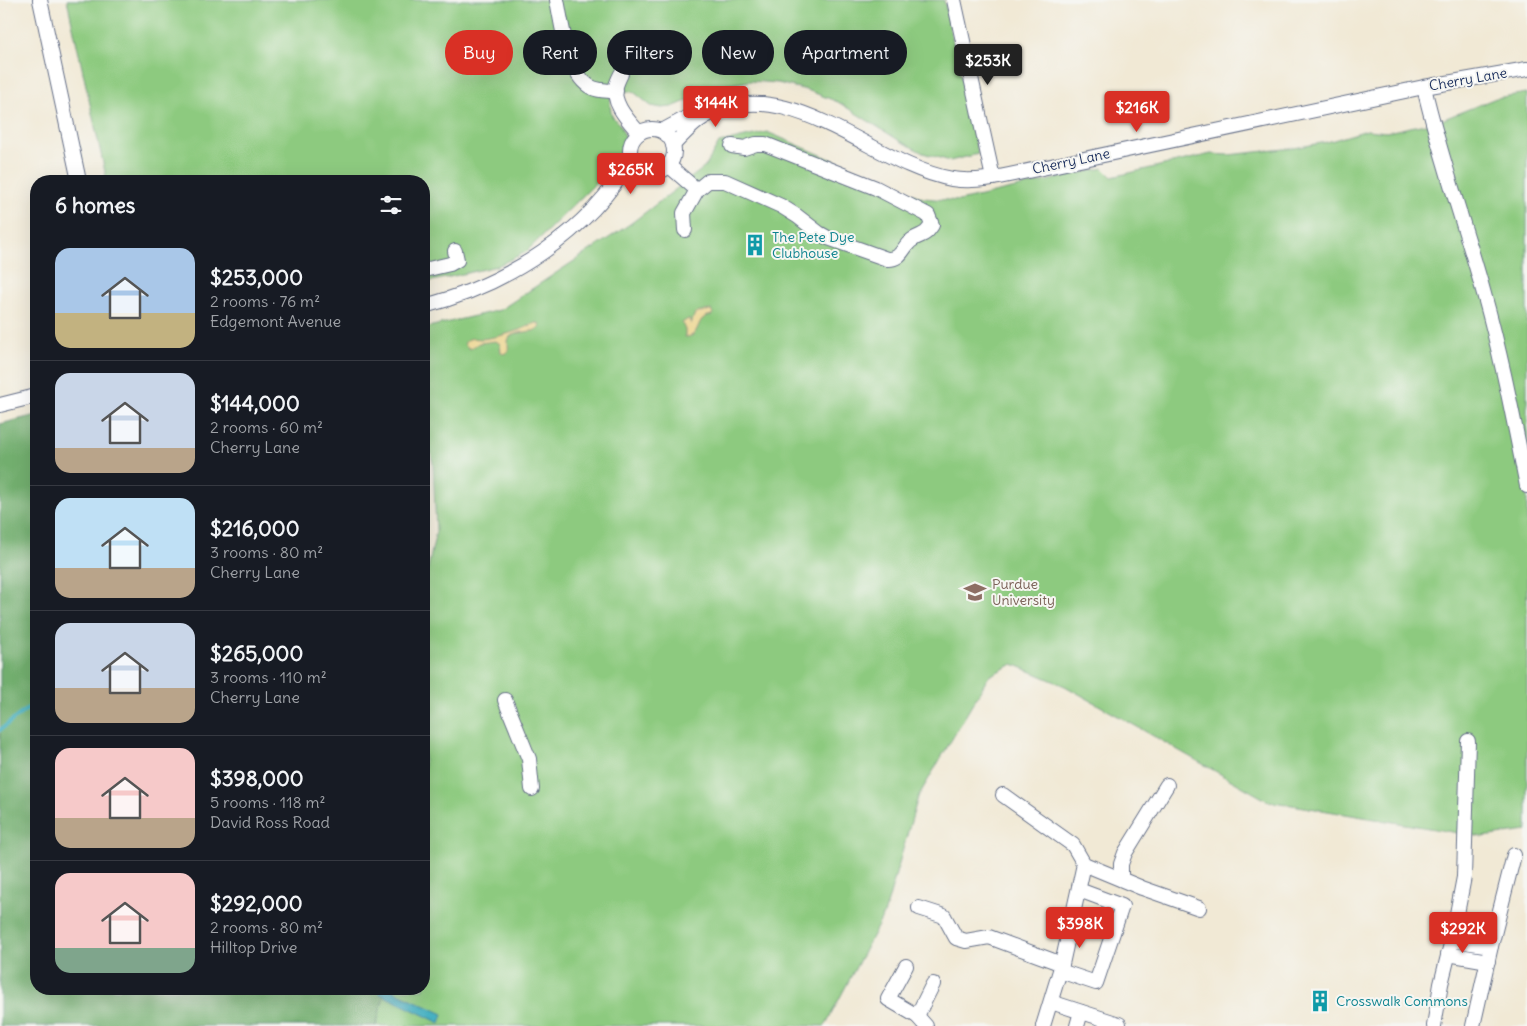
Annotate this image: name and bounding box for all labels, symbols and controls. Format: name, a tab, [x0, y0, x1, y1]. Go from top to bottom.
chip: Buy	[445, 30, 513, 75]
chip: Rent	[523, 30, 597, 75]
chip: Filters	[607, 30, 692, 75]
chip: New	[702, 30, 774, 75]
chip: Apartment	[784, 30, 907, 75]
pin: $253K	[953, 44, 1023, 86]
text: $253K	[965, 50, 1011, 70]
street label: Cherry Lane	[1428, 63, 1508, 95]
pin: $144K	[681, 86, 751, 128]
pin: $216K	[1102, 90, 1172, 133]
text: $144K	[694, 92, 738, 112]
text: $216K	[1115, 97, 1159, 117]
street label: Cherry Lane	[1031, 144, 1111, 178]
pin: $265K	[596, 152, 666, 195]
text: $265K	[608, 159, 654, 179]
icon: filters	[377, 191, 405, 219]
text: 6 homes	[55, 192, 135, 219]
place label: The Pete Dye Clubhouse	[772, 228, 855, 262]
building icon: The Pete Dye Clubhouse	[742, 232, 768, 258]
text: $253,000	[210, 264, 303, 291]
icon: home	[95, 268, 155, 328]
text: 2 rooms · 76 m²	[210, 291, 320, 311]
text: Edgemont Avenue	[210, 311, 341, 331]
text: $144,000	[210, 390, 300, 417]
icon: home	[95, 393, 155, 453]
text: 2 rooms · 60 m²	[210, 417, 323, 437]
text: Cherry Lane	[210, 437, 300, 457]
text: $216,000	[210, 515, 299, 542]
icon: home	[95, 518, 155, 578]
text: 3 rooms · 80 m²	[210, 542, 323, 562]
text: Cherry Lane	[210, 562, 300, 582]
place label: Purdue University	[992, 575, 1055, 609]
school or university icon: Purdue University	[962, 579, 988, 605]
text: $265,000	[210, 640, 303, 667]
icon: home	[95, 643, 155, 703]
text: 3 rooms · 110 m²	[210, 667, 327, 687]
text: Cherry Lane	[210, 687, 300, 707]
text: $398,000	[210, 765, 304, 792]
icon: home	[95, 768, 155, 828]
text: 5 rooms · 118 m²	[210, 792, 326, 812]
text: David Ross Road	[210, 812, 330, 832]
text: $292,000	[210, 890, 303, 917]
icon: home	[95, 893, 155, 953]
pin: $398K	[1045, 906, 1115, 949]
pin: $292K	[1428, 912, 1498, 954]
text: $398K	[1057, 913, 1103, 933]
text: 2 rooms · 80 m²	[210, 917, 323, 937]
text: $292K	[1440, 918, 1486, 938]
text: Hilltop Drive	[210, 937, 297, 957]
building icon: Crosswalk Commons	[1307, 988, 1333, 1014]
place label: Crosswalk Commons	[1336, 992, 1468, 1010]

